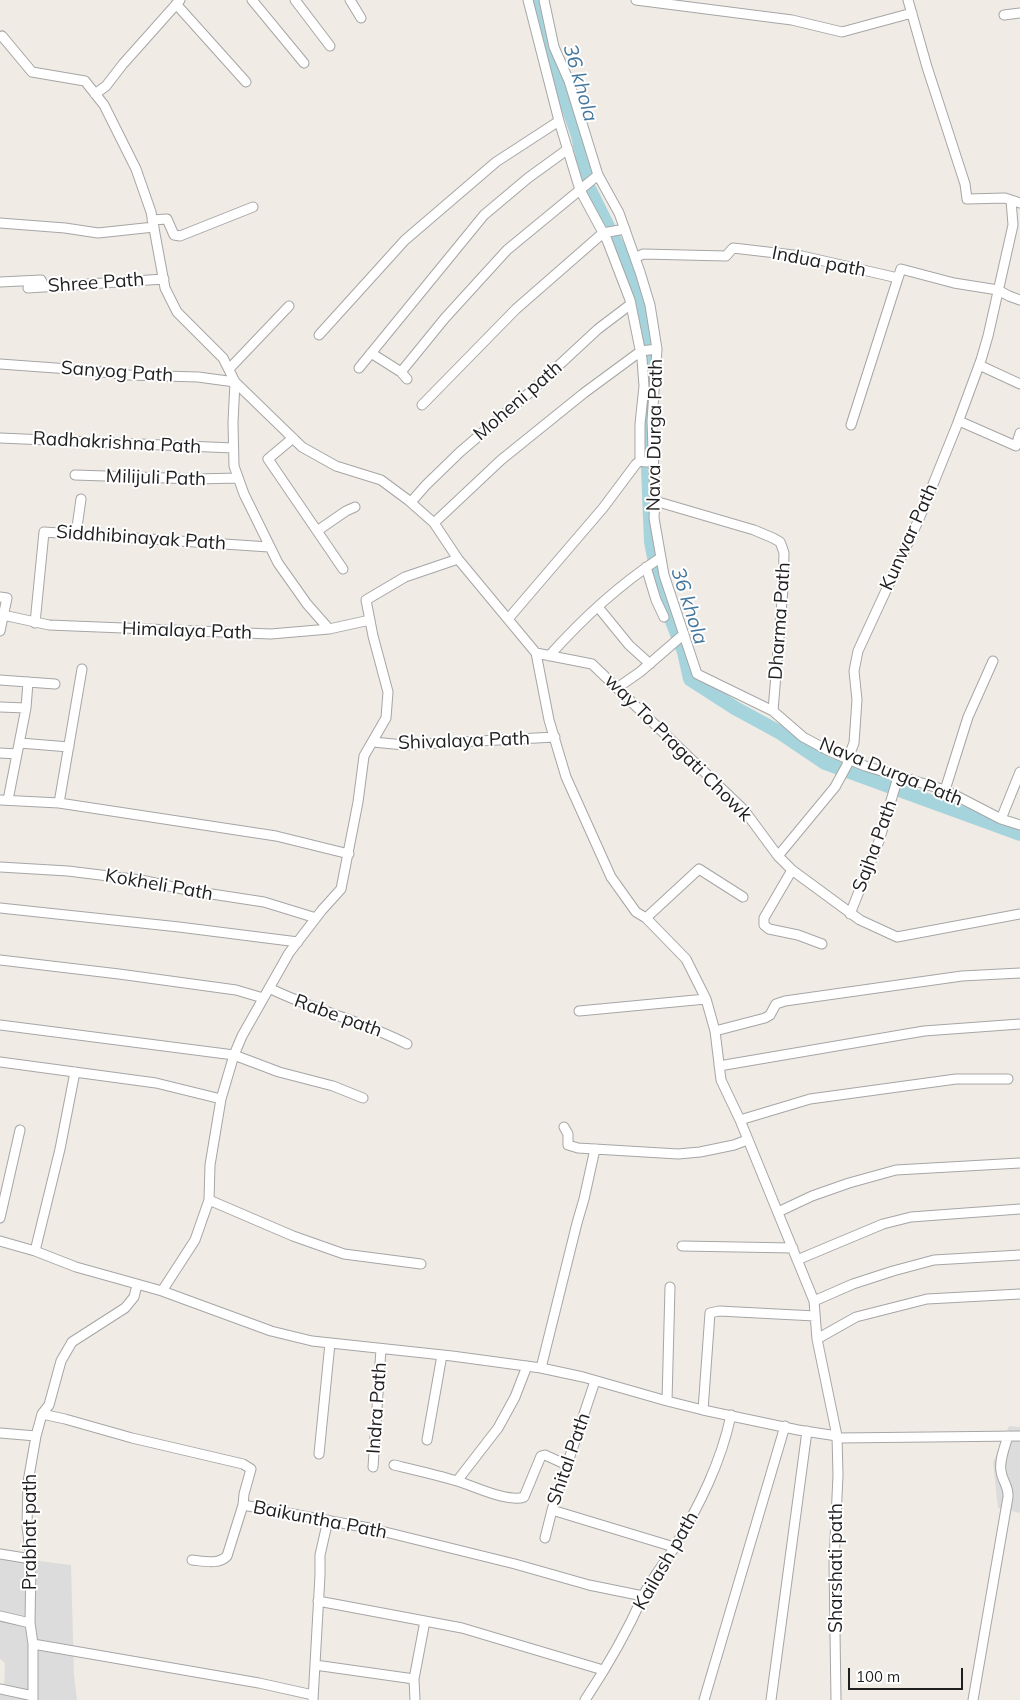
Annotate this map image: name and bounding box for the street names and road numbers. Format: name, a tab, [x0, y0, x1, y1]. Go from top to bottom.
street label: Indua path	[770, 242, 868, 282]
street label: Shree Path	[47, 268, 145, 298]
street label: Moheni path	[469, 356, 567, 446]
street label: Sanyog Path	[60, 357, 174, 387]
street label: Nava Durga Path	[642, 359, 668, 511]
street label: Radhakrishna Path	[32, 427, 202, 459]
street label: Milijuli Path	[105, 465, 207, 491]
street label: Kunwar Path	[875, 480, 943, 594]
street label: Siddhibinayak Path	[55, 521, 227, 555]
street label: Dharma Path	[765, 561, 795, 681]
street label: Himalaya Path	[121, 617, 253, 645]
street label: way To Pragati Chowk	[600, 670, 756, 826]
street label: Shivalaya Path	[398, 727, 530, 755]
street label: Nava Durga Path	[816, 733, 966, 811]
street label: Sajha Path	[848, 797, 902, 895]
street label: Kokheli Path	[103, 864, 215, 906]
street label: Rabe path	[291, 990, 385, 1042]
street label: Indra Path	[362, 1361, 392, 1455]
street label: Shital Path	[543, 1410, 595, 1508]
street label: Prabhat path	[19, 1474, 41, 1590]
street label: Baikuntha Path	[251, 1496, 389, 1544]
street label: Sharshati path	[825, 1503, 847, 1633]
street label: Kailash path	[629, 1508, 703, 1614]

